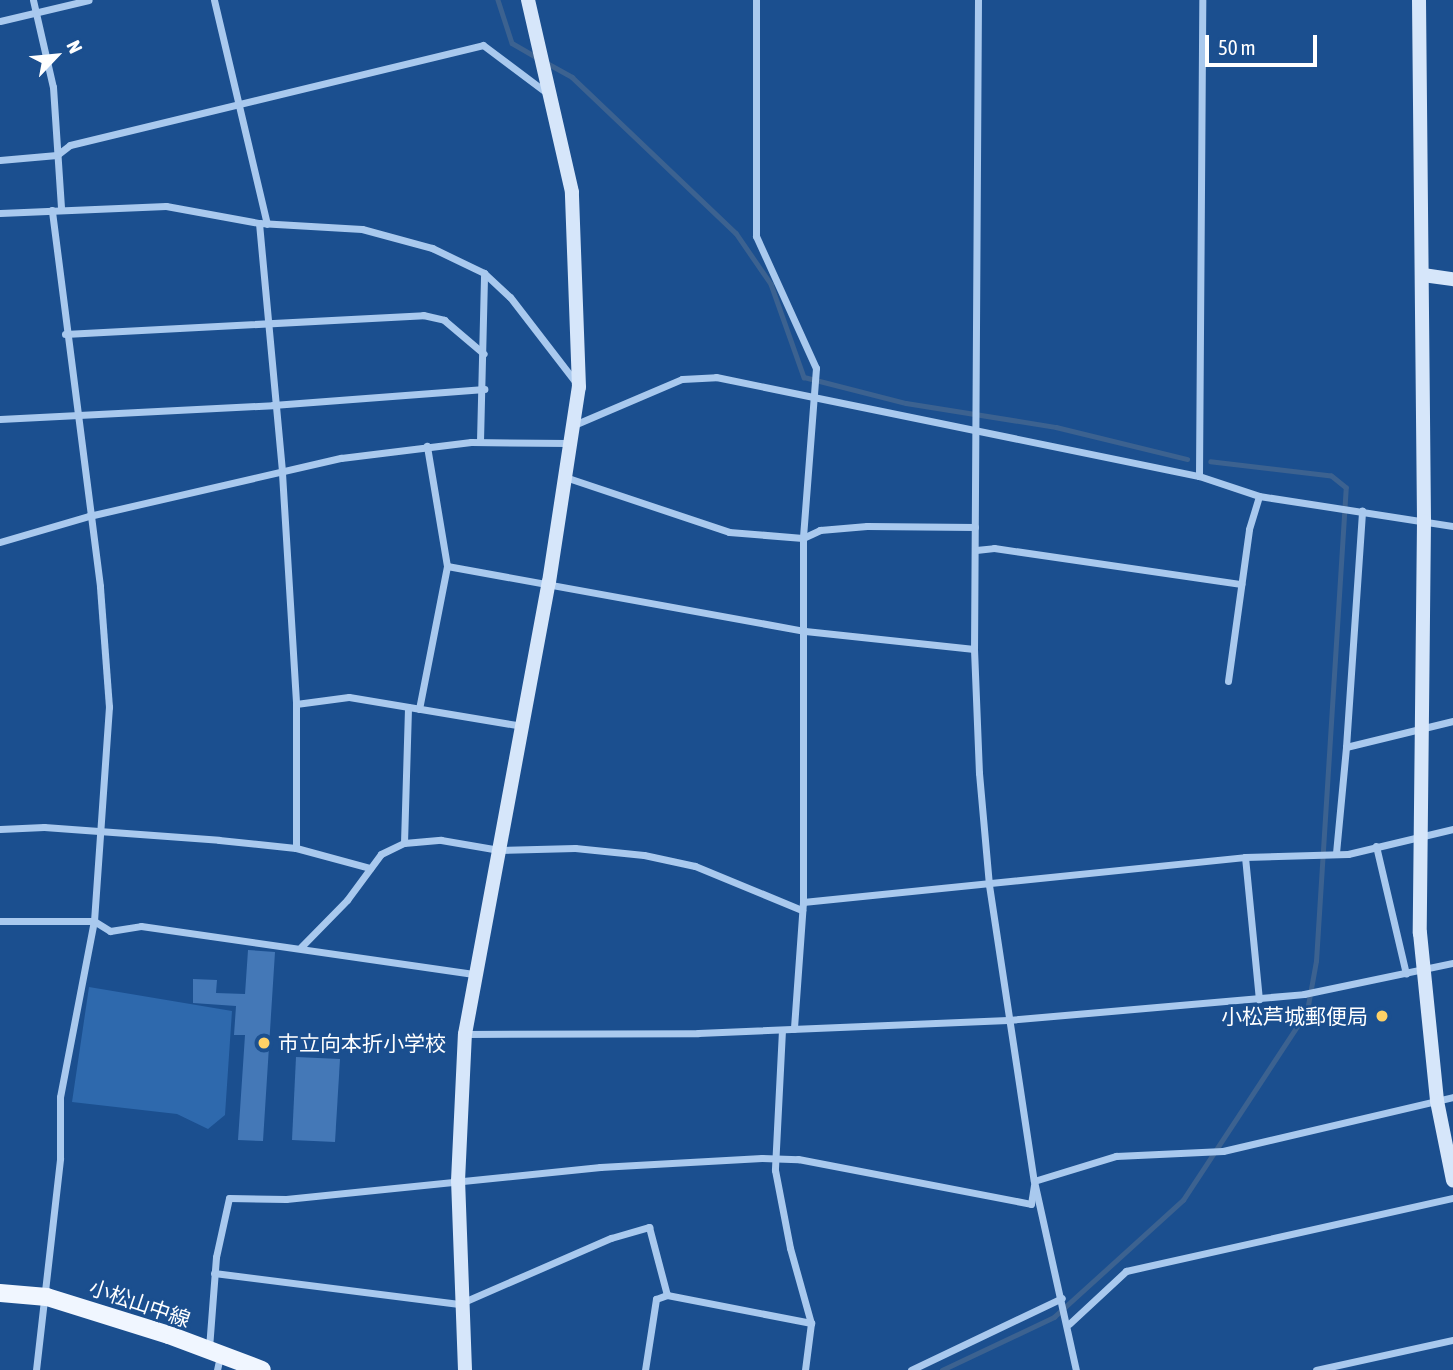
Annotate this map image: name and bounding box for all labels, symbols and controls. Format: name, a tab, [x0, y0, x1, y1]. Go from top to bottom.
north arrow	[21, 21, 91, 91]
scale bar	[1208, 21, 1320, 65]
text: 50 m	[1218, 35, 1256, 59]
text: N	[63, 37, 87, 57]
place label: 小松芦城郵便局	[1221, 1003, 1368, 1029]
marker: 小松芦城郵便局	[1374, 1008, 1390, 1024]
place label: 市立向本折小学校	[278, 1030, 446, 1056]
marker: 市立向本折小学校	[256, 1035, 272, 1051]
street label: 小松山中線	[86, 1274, 194, 1332]

